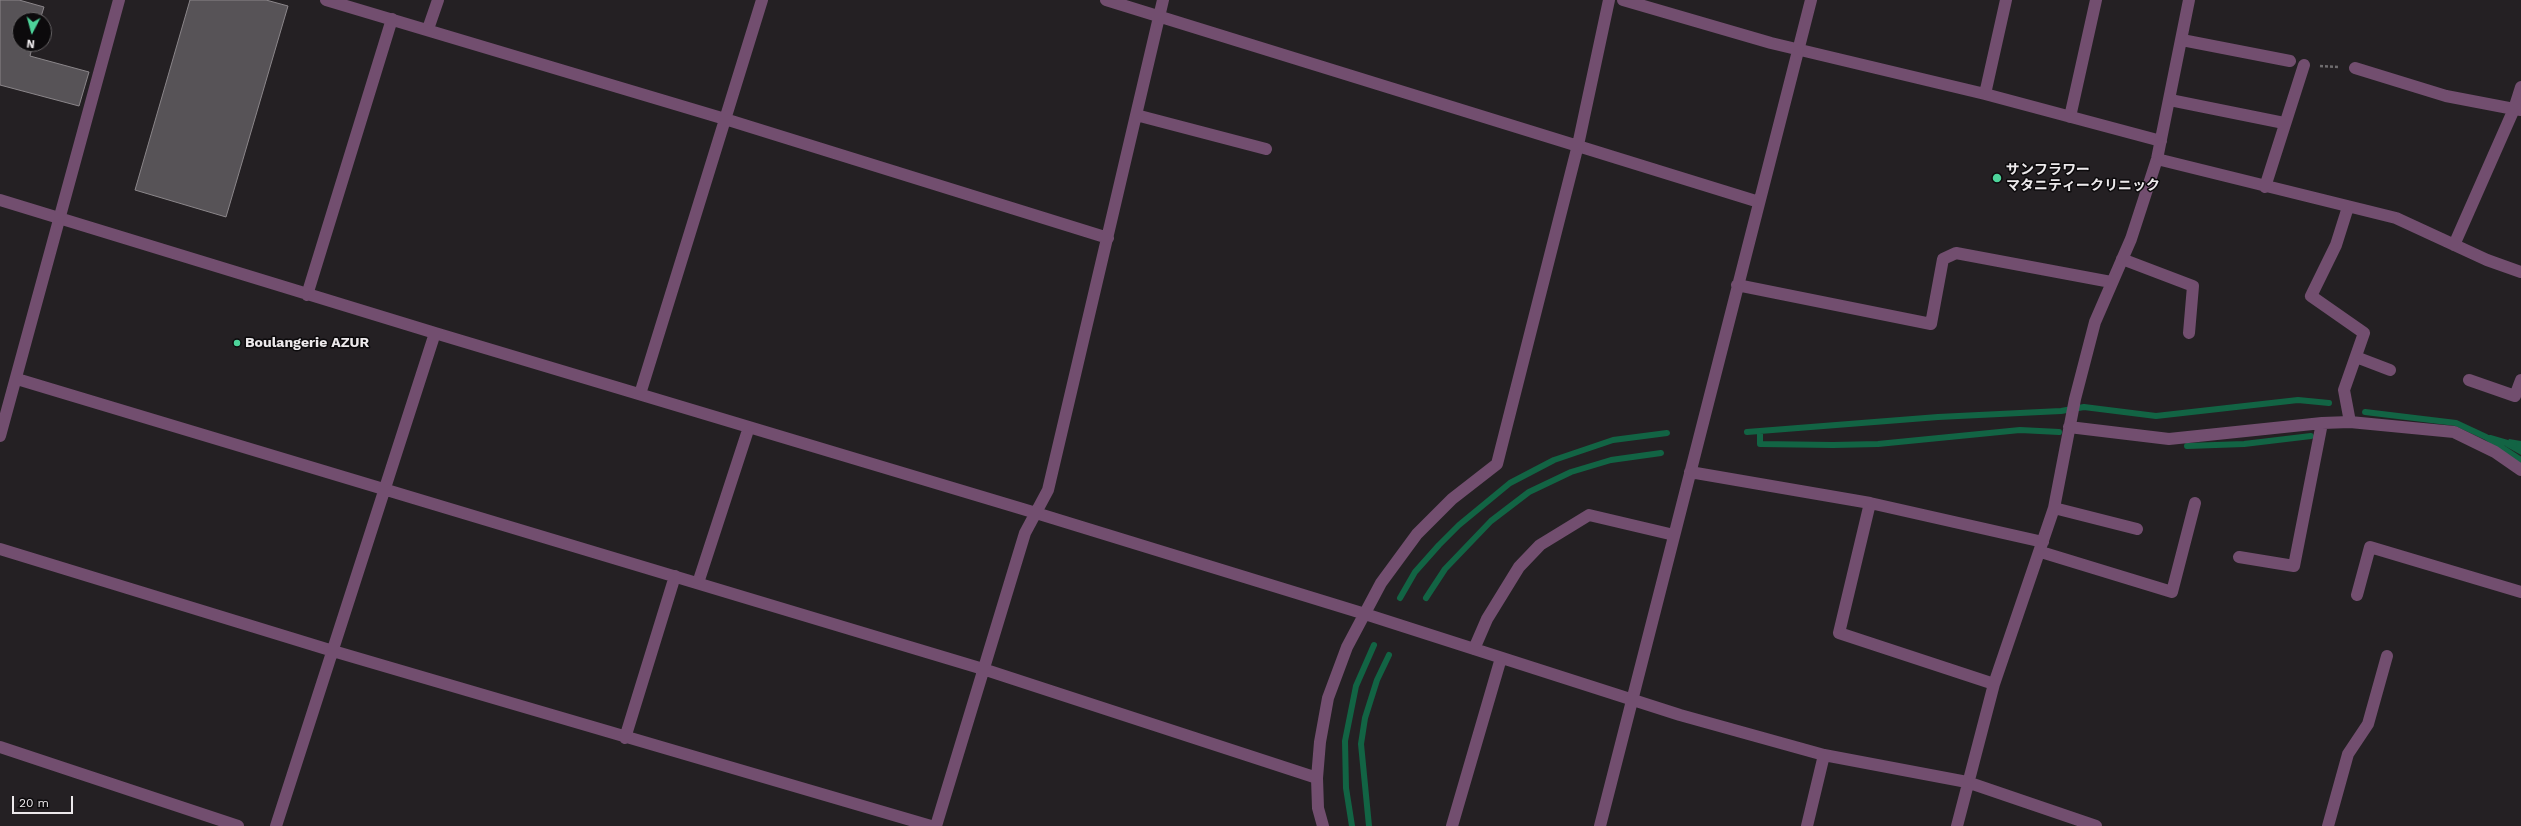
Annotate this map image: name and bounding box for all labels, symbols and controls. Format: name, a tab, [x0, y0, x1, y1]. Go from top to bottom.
north arrow	[12, 12, 52, 52]
text: N	[26, 37, 36, 50]
place label: サンフラワー マタニティークリニック	[2006, 162, 2160, 194]
marker: サンフラワー マタニティークリニック	[1991, 172, 2003, 184]
place label: Boulangerie AZUR	[245, 335, 369, 351]
marker: Boulangerie AZUR	[232, 338, 242, 348]
scale bar	[14, 788, 75, 814]
text: 20 m	[19, 796, 49, 810]

